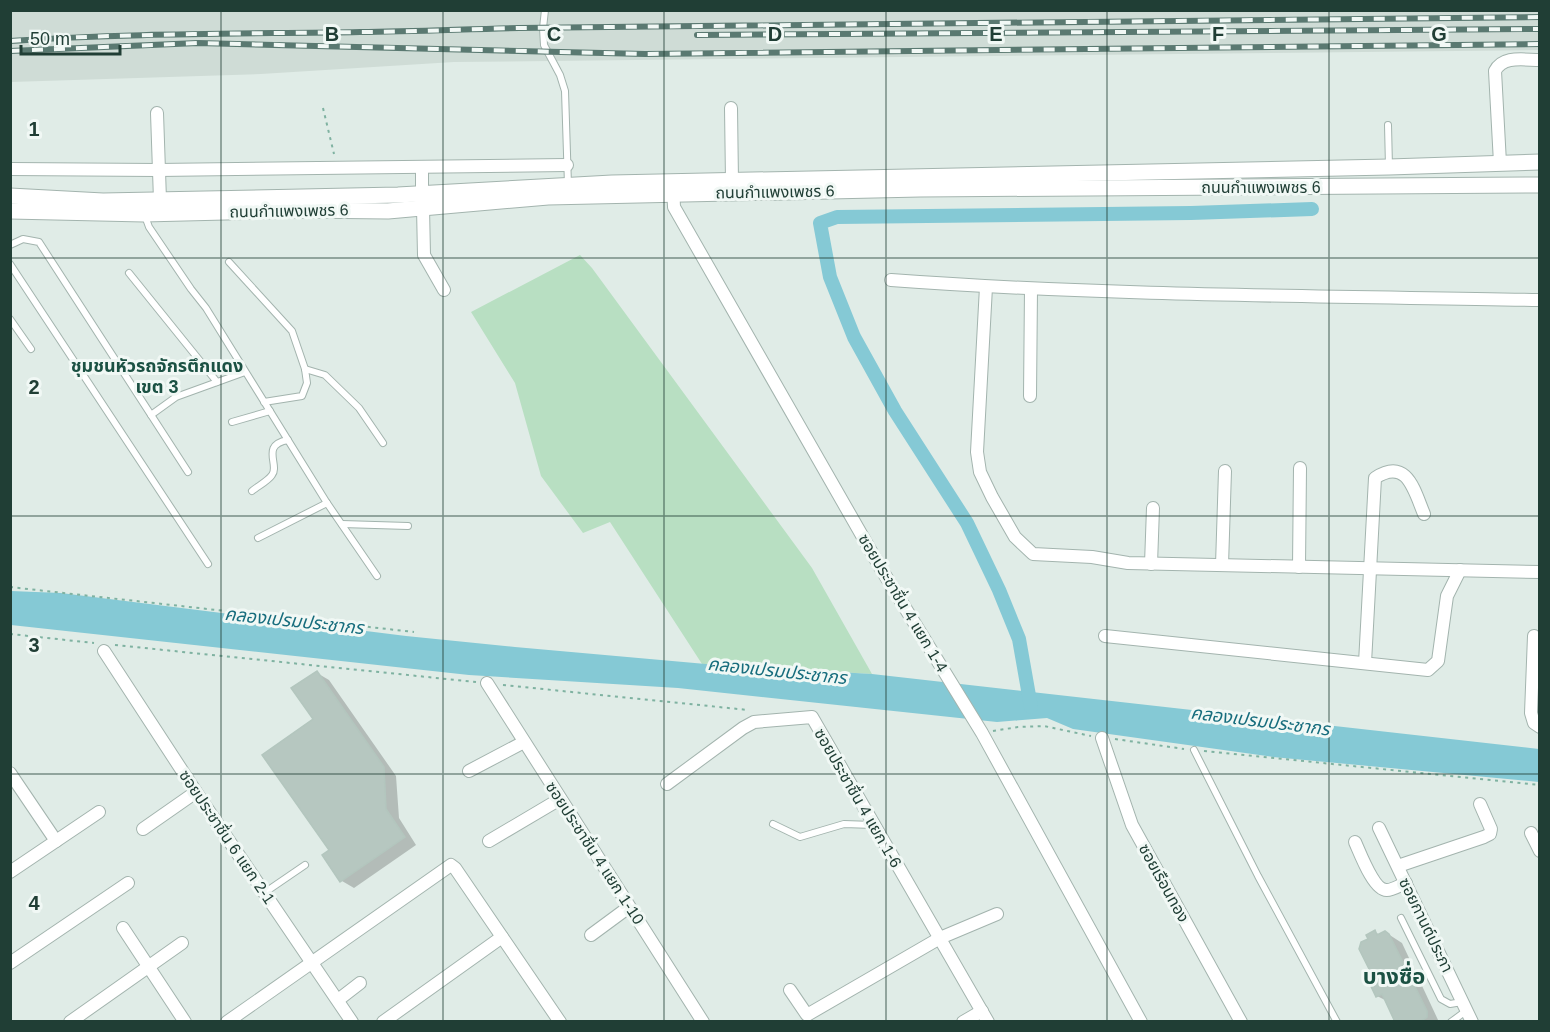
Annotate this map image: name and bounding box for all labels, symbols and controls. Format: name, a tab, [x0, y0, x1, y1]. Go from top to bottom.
scale bar	[21, 18, 120, 56]
text: B	[325, 23, 339, 45]
text: C	[547, 23, 561, 45]
text: D	[768, 23, 782, 45]
text: E	[989, 23, 1003, 45]
text: F	[1212, 23, 1224, 45]
text: G	[1431, 23, 1447, 45]
text: 50 m	[30, 29, 70, 49]
text: 1	[28, 118, 40, 140]
street label: ถนนกำแพงเพชร 6	[1201, 179, 1321, 196]
street label: ถนนกำแพงเพชร 6	[715, 182, 835, 202]
street label: ถนนกำแพงเพชร 6	[229, 201, 349, 221]
district label: ชุมชนหัวรถจักรตึกแดง เขต 3	[71, 356, 243, 397]
text: 2	[28, 376, 40, 398]
street label: ซอยประชาชื่น 4 แยก 1-4	[855, 530, 953, 675]
water label: คลองเปรมประชากร	[223, 604, 366, 638]
text: 3	[28, 634, 40, 656]
water label: คลองเปรมประชากร	[706, 654, 849, 688]
water label: คลองเปรมประชากร	[1189, 703, 1332, 740]
street label: ซอยประชาชื่น 4 แยก 1-6	[811, 724, 907, 871]
street label: ซอยประชาชื่น 6 แยก 2-1	[176, 765, 281, 907]
street label: ซอยประชาชื่น 4 แยก 1-10	[543, 777, 650, 927]
street label: ซอยเรือนทอง	[1136, 841, 1192, 925]
street label: ซอยกานต์ประภา	[1396, 875, 1456, 975]
text: 4	[28, 892, 40, 914]
district label: บางซื่อ	[1363, 961, 1425, 989]

